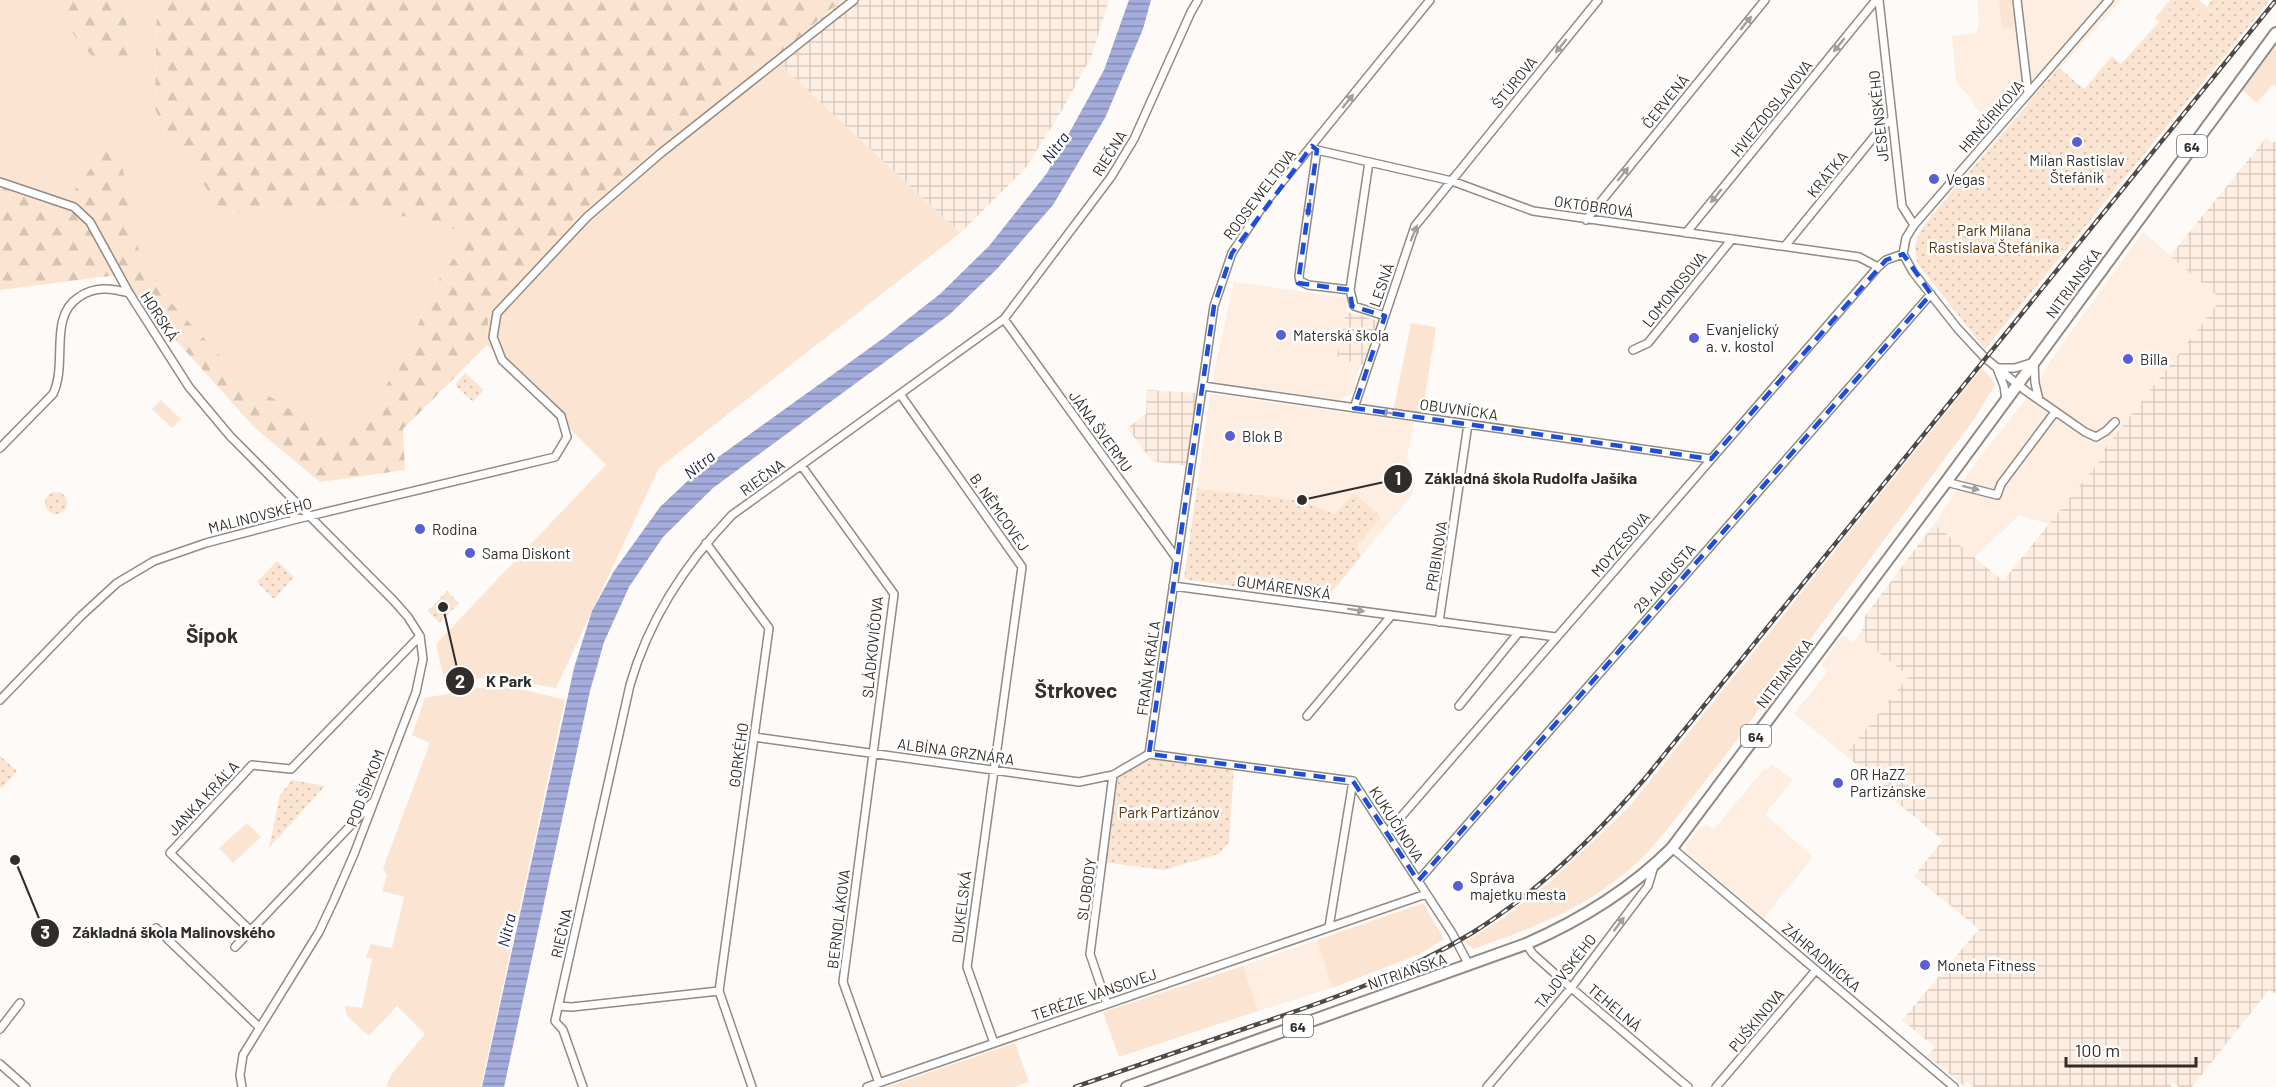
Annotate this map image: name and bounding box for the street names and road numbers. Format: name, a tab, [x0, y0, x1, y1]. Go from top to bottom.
street label: ŠTÚROVA	[1488, 52, 1540, 112]
street label: HVIEZDOSLAVOVA	[1727, 56, 1815, 160]
street label: JESENSKÉHO	[1864, 69, 1892, 163]
street label: ČERVENÁ	[1638, 70, 1692, 132]
street label: HRNČÍRIKOVA	[1955, 76, 2027, 156]
street label: RIEČNA	[1088, 127, 1130, 179]
road number: 64	[2177, 135, 2207, 157]
street label: ROOSEWELTOVA	[1219, 145, 1299, 243]
street label: KRÁTKA	[1803, 147, 1851, 201]
street label: OKTÓBROVÁ	[1553, 192, 1635, 220]
street label: NITRIANSKA	[2042, 244, 2104, 322]
street label: LOMONOSOVA	[1638, 248, 1710, 330]
street label: LESNÁ	[1365, 261, 1397, 309]
street label: HORSKÁ	[137, 288, 183, 344]
street label: JÁNA ŠVERMU	[1066, 387, 1136, 475]
street label: OBUVNÍCKA	[1419, 395, 1499, 423]
street label: RIEČNA	[736, 455, 788, 499]
street label: B. NĚMCOVEJ	[967, 470, 1033, 554]
street label: MALINOVSKÉHO	[206, 493, 314, 537]
street label: MOYZESOVA	[1587, 508, 1653, 580]
street label: PRIBINOVA	[1422, 519, 1450, 593]
street label: 29. AUGUSTA	[1629, 540, 1699, 616]
street label: GUMÁRENSKÁ	[1236, 572, 1332, 602]
street label: SLÁDKOVIČOVA	[858, 595, 886, 699]
street label: FRAŇA KRÁĽA	[1132, 619, 1164, 717]
street label: NITRIANSKA	[1752, 635, 1816, 711]
street label: GORKÉHO	[725, 722, 751, 788]
road number: 64	[1741, 725, 1771, 747]
street label: ALBÍNA GRZNÁRA	[896, 734, 1016, 768]
street label: POD ŠÍPKOM	[342, 747, 388, 829]
street label: JANKA KRÁĽA	[164, 757, 242, 839]
street label: KUKUČÍNOVA	[1366, 783, 1428, 865]
street label: SLOBODY	[1073, 857, 1099, 921]
street label: BERNOLÁKOVA	[823, 868, 853, 970]
street label: DUKELSKÁ	[948, 870, 974, 944]
street label: RIEČNA	[547, 906, 575, 960]
street label: ZÁHRADNÍCKA	[1779, 919, 1865, 995]
street label: TAJOVSKÉHO	[1530, 930, 1600, 1012]
street label: NITRIANSKA	[1365, 949, 1449, 993]
street label: TERÉZIE VANSOVEJ	[1029, 964, 1159, 1024]
street label: TEHELNÁ	[1585, 979, 1645, 1035]
street label: PUŠKINOVA	[1725, 985, 1787, 1055]
road number: 64	[1283, 1015, 1313, 1037]

